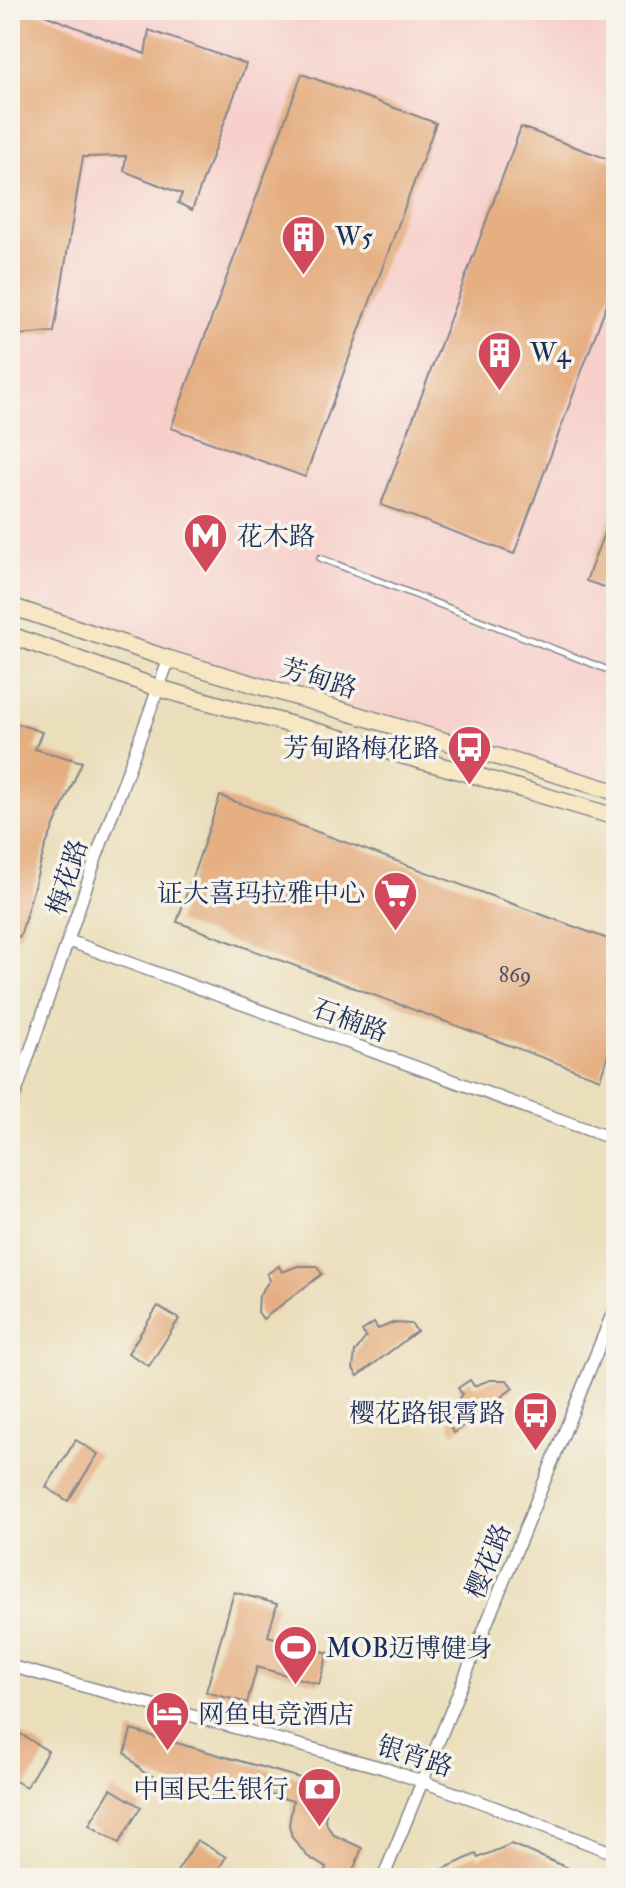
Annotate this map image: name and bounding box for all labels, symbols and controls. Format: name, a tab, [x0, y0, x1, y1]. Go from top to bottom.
building icon: W5	[280, 213, 328, 276]
place label: W5	[334, 222, 373, 254]
building icon: W4	[475, 329, 523, 392]
place label: W4	[529, 338, 571, 370]
metro station icon: 花木路	[182, 512, 230, 575]
place label: 花木路	[237, 521, 315, 553]
street label: 芳甸路	[277, 652, 361, 706]
bus stop icon: 芳甸路梅花路	[446, 724, 494, 787]
place label: 芳甸路梅花路	[283, 733, 439, 765]
street label: 梅花路	[41, 835, 95, 919]
supermarket icon: 证大喜玛拉雅中心	[372, 869, 420, 932]
place label: 证大喜玛拉雅中心	[157, 878, 365, 910]
house number: 869	[499, 961, 531, 989]
street label: 石楠路	[308, 993, 392, 1049]
bus stop icon: 樱花路银霄路	[512, 1389, 560, 1452]
place label: 樱花路银霄路	[349, 1398, 505, 1430]
street label: 樱花路	[459, 1519, 518, 1604]
sports icon: MOB迈博健身	[271, 1624, 319, 1687]
place label: MOB迈博健身	[326, 1633, 493, 1665]
hotel icon: 网鱼电竞酒店	[143, 1690, 191, 1753]
place label: 网鱼电竞酒店	[198, 1699, 354, 1731]
street label: 银宵路	[373, 1730, 457, 1784]
bank icon: 中国民生银行	[296, 1765, 344, 1828]
place label: 中国民生银行	[133, 1774, 289, 1806]

